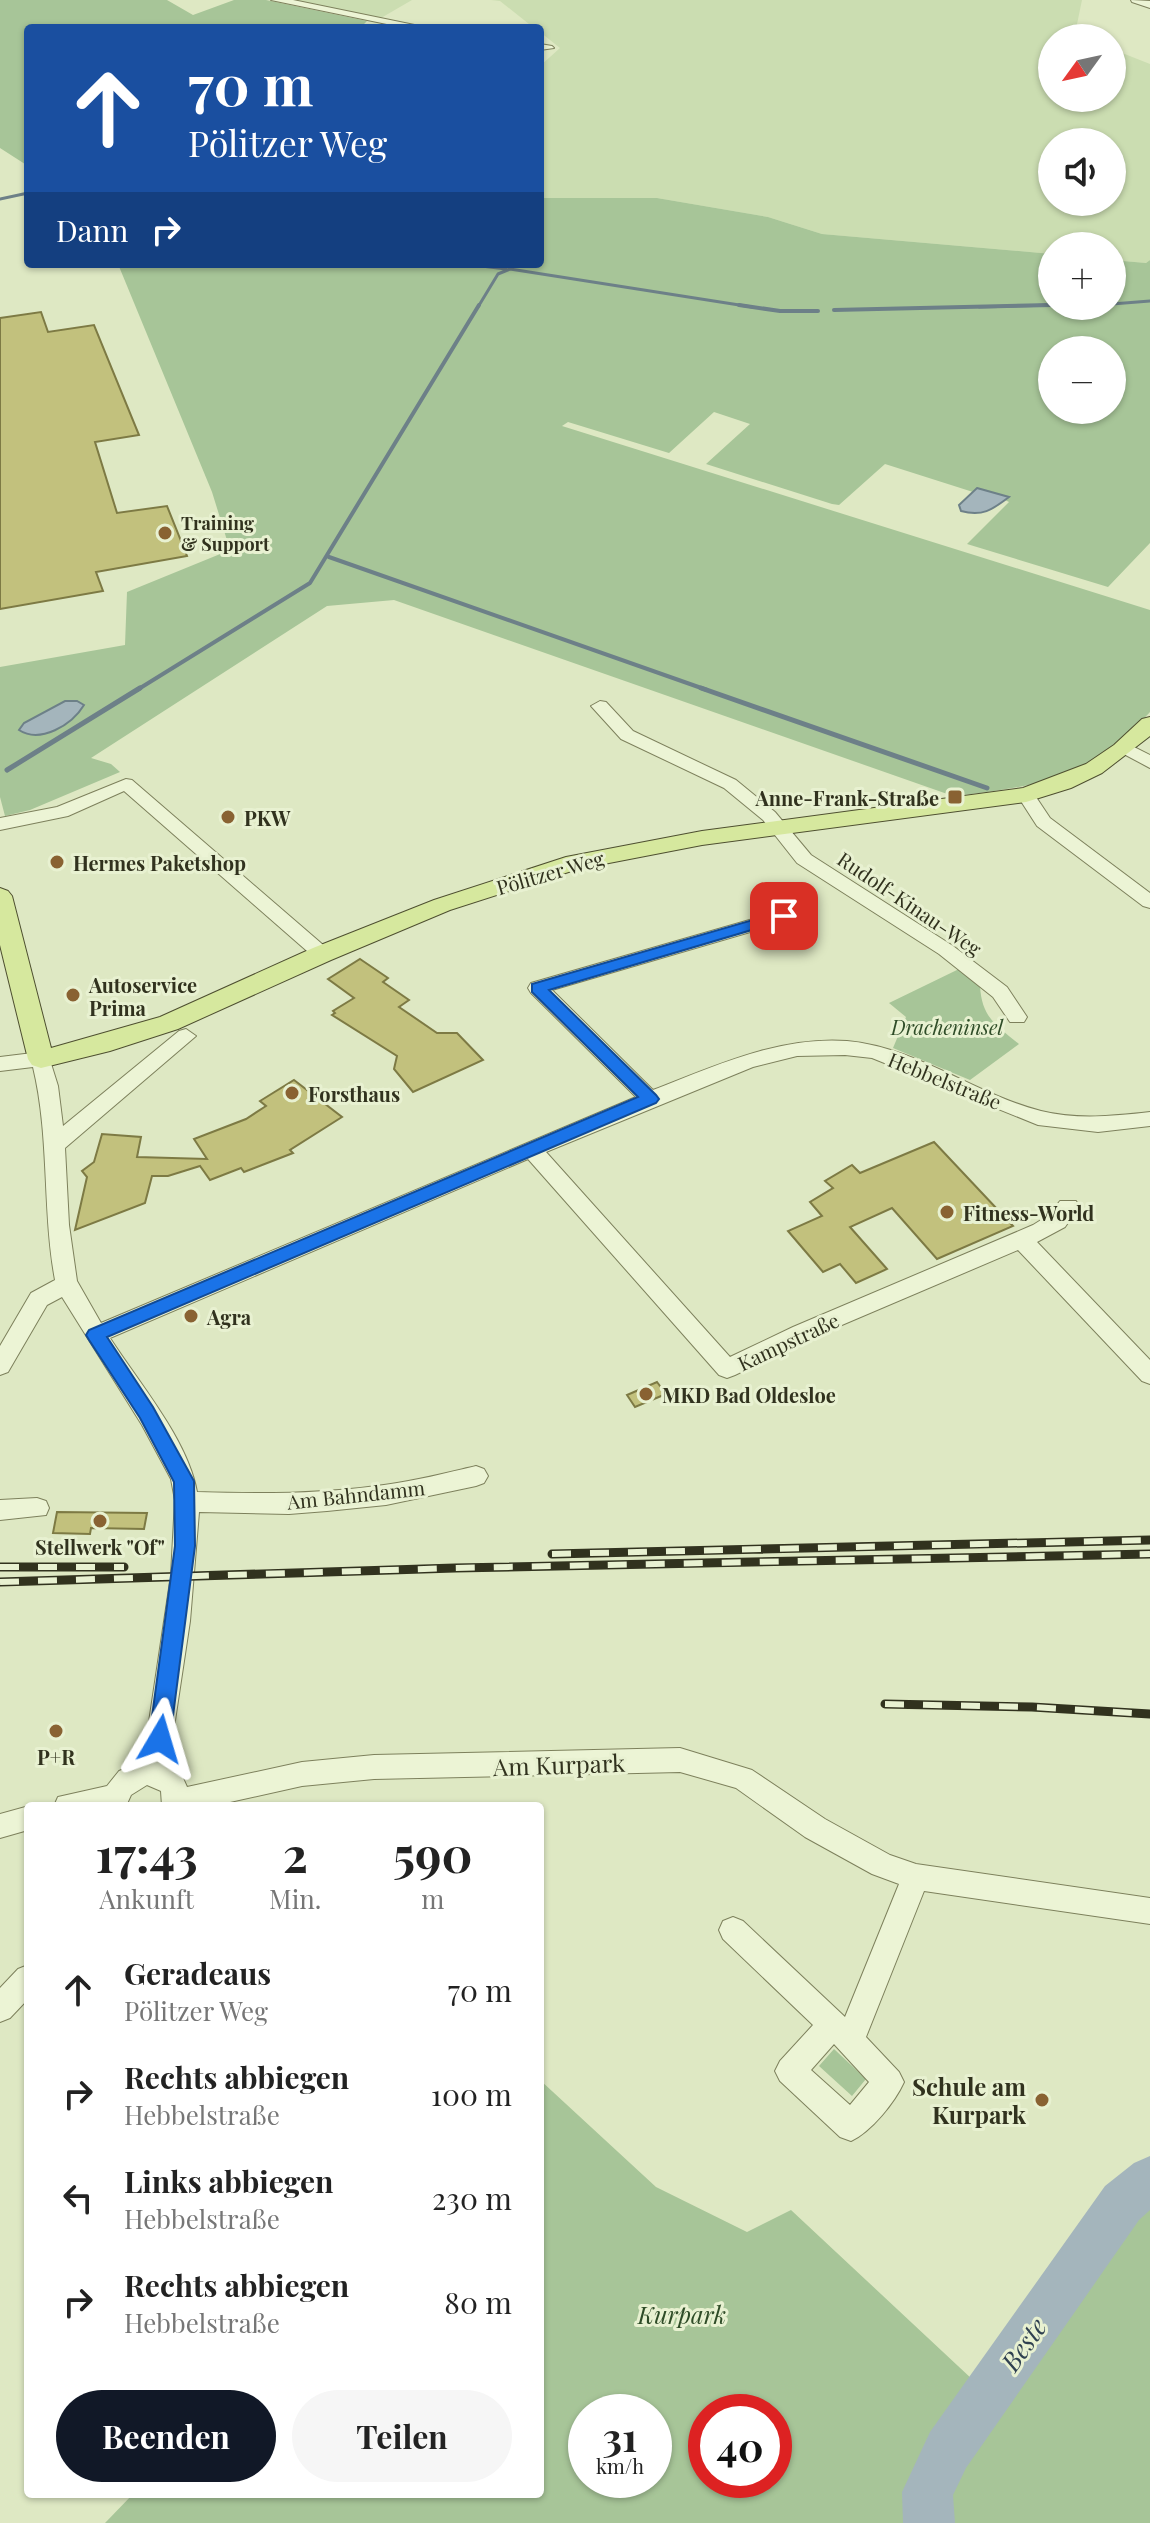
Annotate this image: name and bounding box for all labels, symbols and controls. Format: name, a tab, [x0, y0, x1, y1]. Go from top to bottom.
north arrow	[1038, 24, 1126, 112]
map controls	[1038, 24, 1126, 424]
text: 70 m	[188, 46, 313, 121]
icon: ahead	[56, 56, 160, 160]
text: Pölitzer Weg	[188, 118, 387, 166]
button: sound	[1038, 128, 1126, 216]
icon: right	[144, 208, 188, 252]
text: Dann	[56, 210, 128, 250]
button: +	[1038, 232, 1126, 320]
button: −	[1038, 336, 1126, 424]
place label: Training & Support	[181, 511, 270, 556]
marker: Training & Support	[156, 524, 174, 542]
place label: Anne-Frank-Straße	[754, 784, 939, 811]
marker: Anne-Frank-Straße	[946, 788, 964, 806]
place label: PKW	[244, 804, 291, 831]
marker: PKW	[219, 808, 237, 826]
street label: Pölitzer Weg	[493, 844, 607, 900]
street label: Rudolf-Kinau-Weg	[833, 845, 988, 962]
place label: Hermes Paketshop	[73, 849, 246, 876]
marker: Hermes Paketshop	[48, 853, 66, 871]
pin	[750, 882, 818, 950]
icon: arrive	[762, 894, 806, 938]
place label: Autoservice Prima	[88, 971, 197, 1021]
marker: Autoservice Prima	[64, 986, 82, 1004]
park label: Dracheninsel	[890, 1013, 1004, 1040]
street label: Hebbelstraße	[884, 1045, 1006, 1115]
place label: Forsthaus	[308, 1080, 400, 1107]
marker: Forsthaus	[283, 1084, 301, 1102]
place label: Fitness-World	[963, 1199, 1094, 1226]
marker: Fitness-World	[938, 1203, 956, 1221]
place label: Agra	[206, 1303, 252, 1330]
street label: Kampstraße	[733, 1306, 843, 1376]
marker: Agra	[182, 1307, 200, 1325]
place label: MKD Bad Oldesloe	[662, 1381, 836, 1408]
marker: MKD Bad Oldesloe	[637, 1385, 655, 1403]
street label: Am Bahndamm	[285, 1473, 427, 1515]
marker: Stellwerk "Of"	[91, 1512, 109, 1530]
place label: Stellwerk "Of"	[35, 1533, 165, 1560]
position arrow	[118, 1697, 202, 1781]
marker: P+R	[47, 1722, 65, 1740]
place label: P+R	[37, 1743, 76, 1770]
street label: Am Kurpark	[491, 1746, 626, 1782]
text: 17:43	[96, 1821, 198, 1885]
text: 2	[283, 1821, 308, 1885]
text: 590	[393, 1821, 472, 1885]
text: Ankunft	[99, 1881, 194, 1916]
text: Min.	[269, 1881, 321, 1916]
text: m	[421, 1881, 444, 1916]
text: Geradeaus	[124, 1953, 271, 1993]
icon: ahead	[56, 1968, 100, 2012]
text: 70 m	[448, 1970, 512, 2010]
text: Pölitzer Weg	[124, 1993, 268, 2028]
text: Rechts abbiegen	[124, 2057, 349, 2097]
place label: Schule am Kurpark	[912, 2070, 1027, 2130]
icon: right	[56, 2072, 100, 2116]
text: 100 m	[431, 2074, 512, 2114]
marker: Schule am Kurpark	[1033, 2091, 1051, 2109]
text: Hebbelstraße	[124, 2097, 280, 2132]
text: Links abbiegen	[124, 2161, 333, 2201]
icon: left	[56, 2176, 100, 2220]
text: 230 m	[432, 2178, 512, 2218]
text: Hebbelstraße	[124, 2201, 280, 2236]
text: Rechts abbiegen	[124, 2265, 349, 2305]
icon: right	[56, 2280, 100, 2324]
text: 80 m	[444, 2282, 512, 2322]
park label: Kurpark	[637, 2298, 726, 2330]
text: Hebbelstraße	[124, 2305, 280, 2340]
water label: Beste	[992, 2310, 1054, 2378]
button: Beenden	[56, 2390, 276, 2482]
button: Teilen	[292, 2390, 512, 2482]
speed limit sign: 40	[688, 2394, 792, 2498]
text: 31	[603, 2409, 637, 2462]
text: km/h	[596, 2452, 644, 2479]

